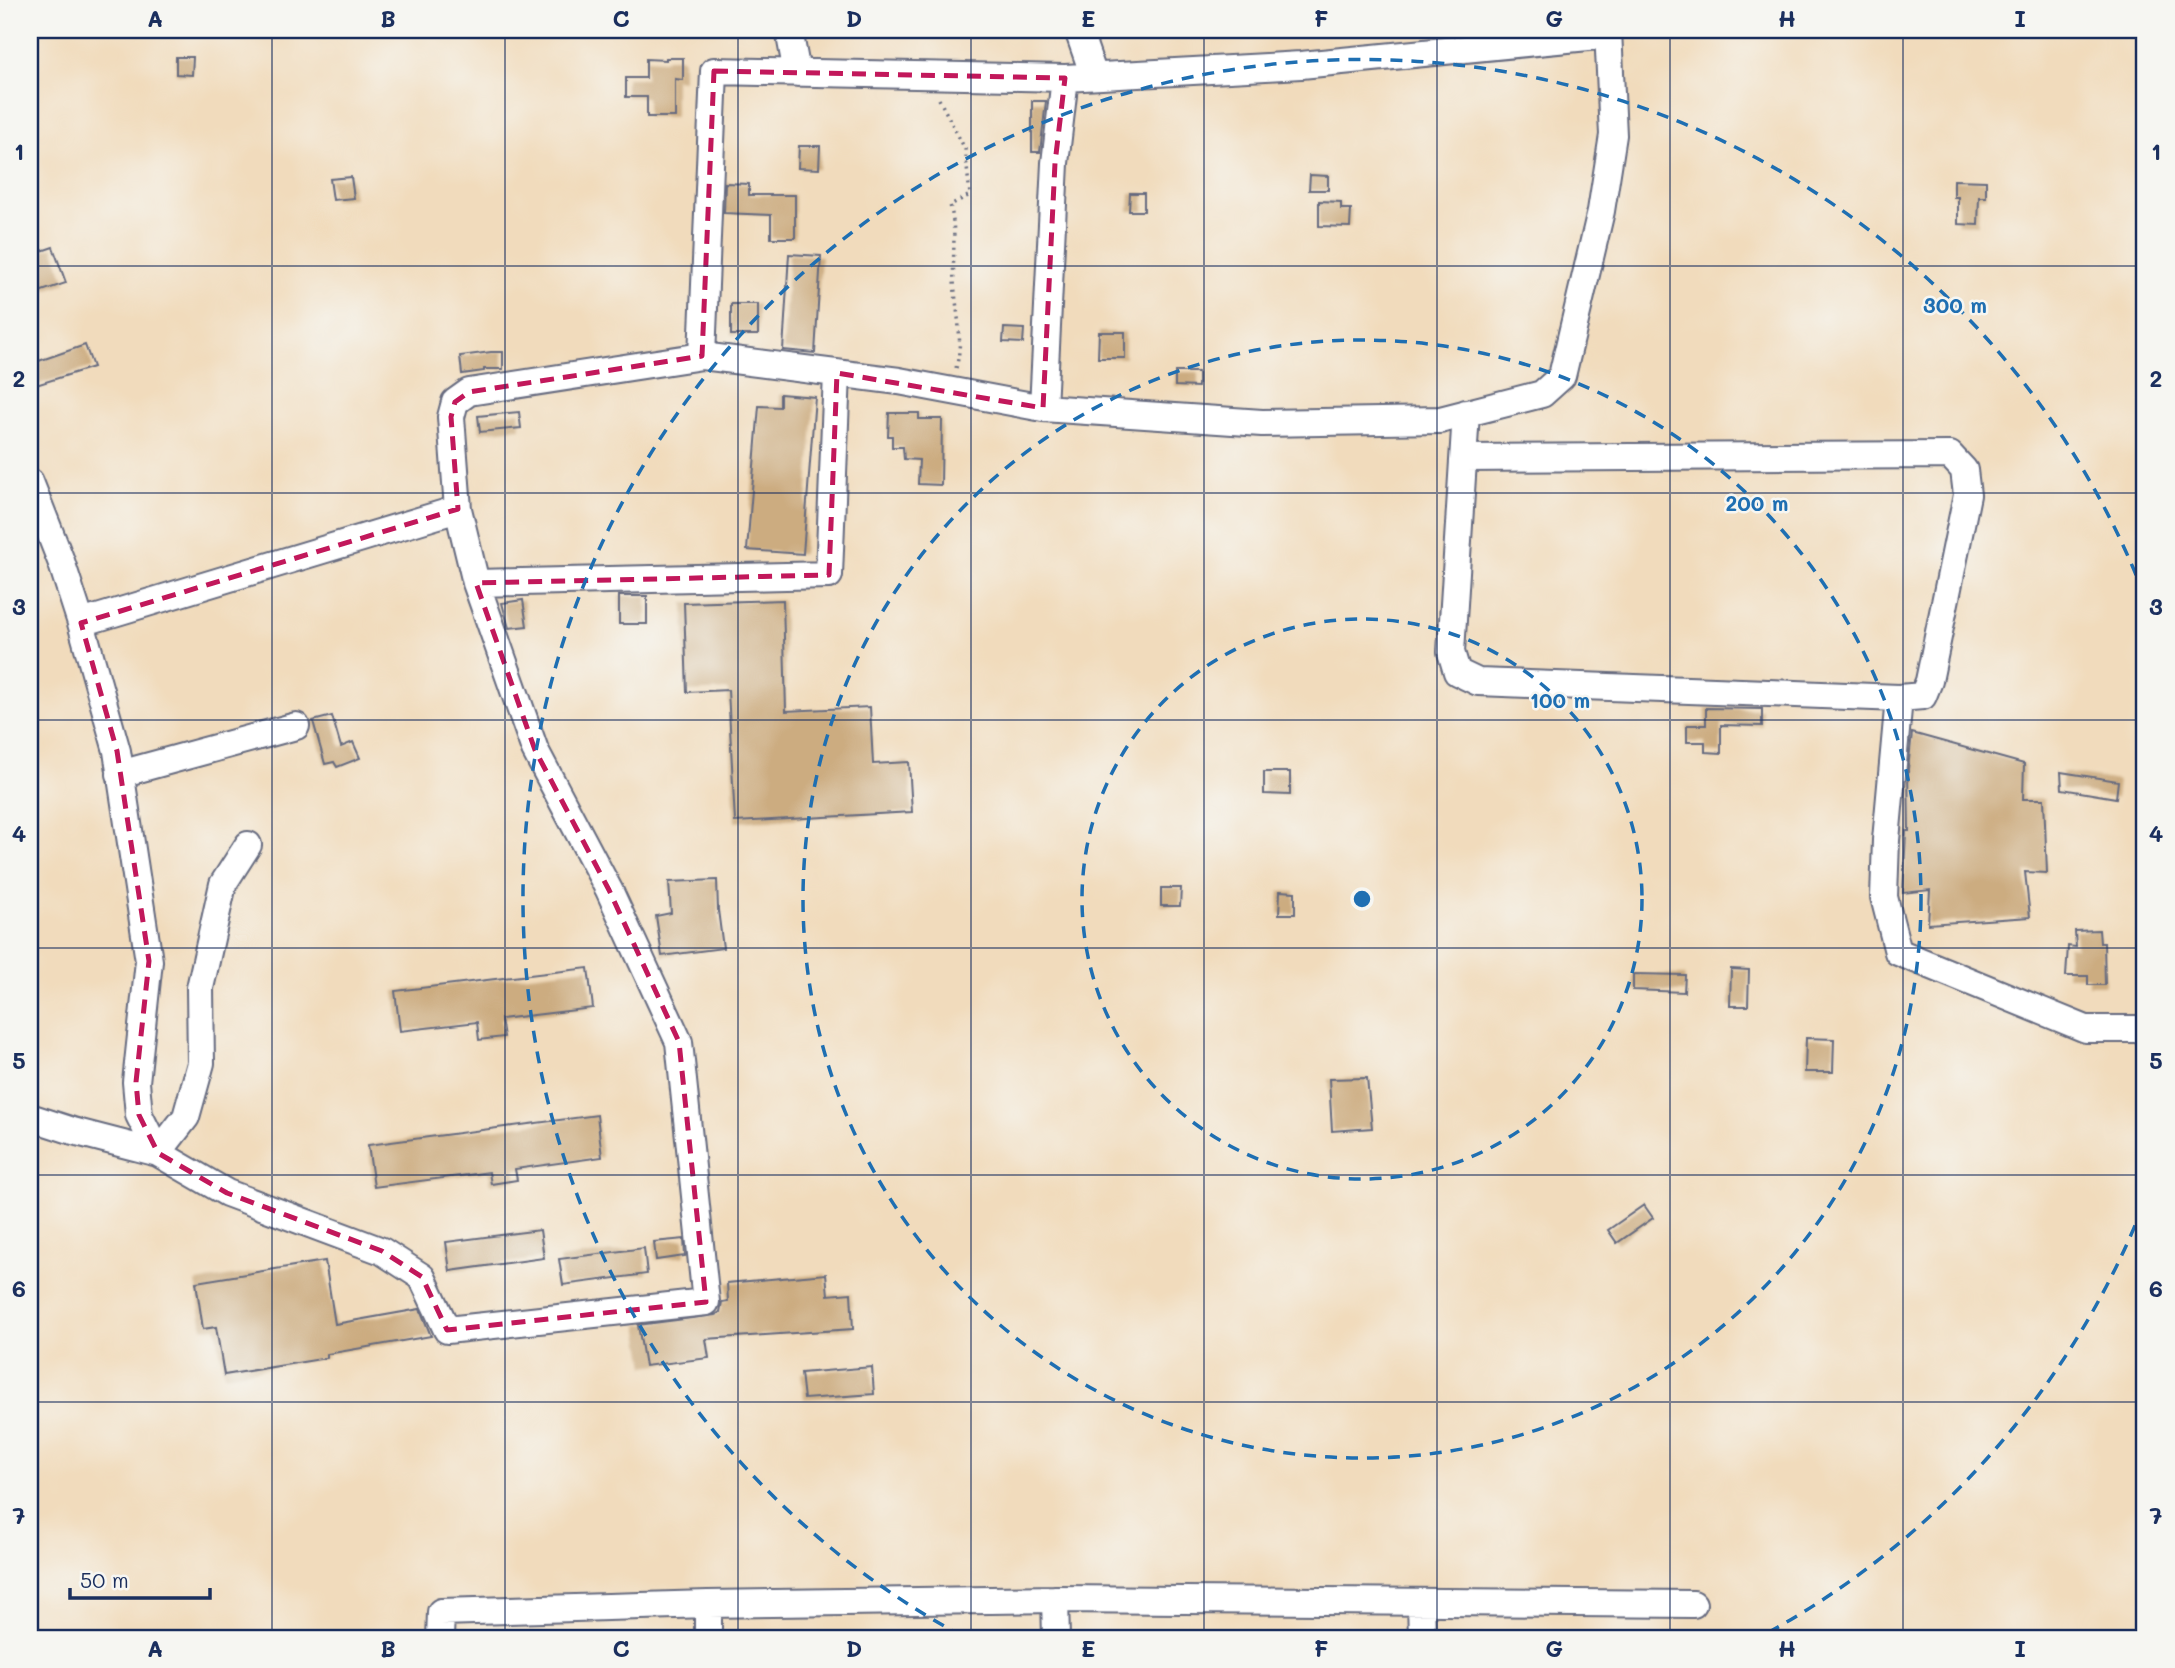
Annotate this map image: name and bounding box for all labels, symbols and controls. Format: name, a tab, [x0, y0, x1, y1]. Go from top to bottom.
text: A	[147, 3, 163, 33]
text: B	[380, 3, 396, 33]
text: C	[612, 3, 630, 33]
text: D	[846, 3, 862, 33]
text: E	[1081, 3, 1095, 33]
text: F	[1314, 3, 1328, 33]
text: G	[1545, 3, 1563, 33]
text: H	[1778, 3, 1796, 33]
text: I	[2014, 3, 2026, 33]
text: 1	[14, 136, 24, 166]
text: 1	[2151, 136, 2161, 166]
text: 300 m	[1923, 291, 1987, 318]
text: 2	[13, 363, 25, 393]
text: 2	[2150, 363, 2162, 393]
text: 200 m	[1726, 489, 1788, 516]
text: 3	[12, 591, 26, 621]
text: 3	[2149, 591, 2163, 621]
text: 100 m	[1530, 686, 1590, 713]
text: 4	[12, 818, 26, 848]
text: 4	[2149, 818, 2163, 848]
centre of rings	[1350, 887, 1374, 911]
text: 5	[12, 1045, 26, 1075]
text: 5	[2149, 1045, 2163, 1075]
text: 6	[12, 1273, 26, 1303]
text: 6	[2149, 1273, 2163, 1303]
text: 7	[13, 1500, 26, 1530]
text: 7	[2150, 1500, 2163, 1530]
scale bar	[70, 1556, 210, 1600]
text: 50 m	[80, 1566, 129, 1593]
text: A	[147, 1633, 163, 1663]
text: B	[380, 1633, 396, 1663]
text: C	[612, 1633, 630, 1663]
text: D	[846, 1633, 862, 1663]
text: E	[1081, 1633, 1095, 1663]
text: F	[1314, 1633, 1328, 1663]
text: G	[1545, 1633, 1563, 1663]
text: H	[1778, 1633, 1796, 1663]
text: I	[2014, 1633, 2026, 1663]

